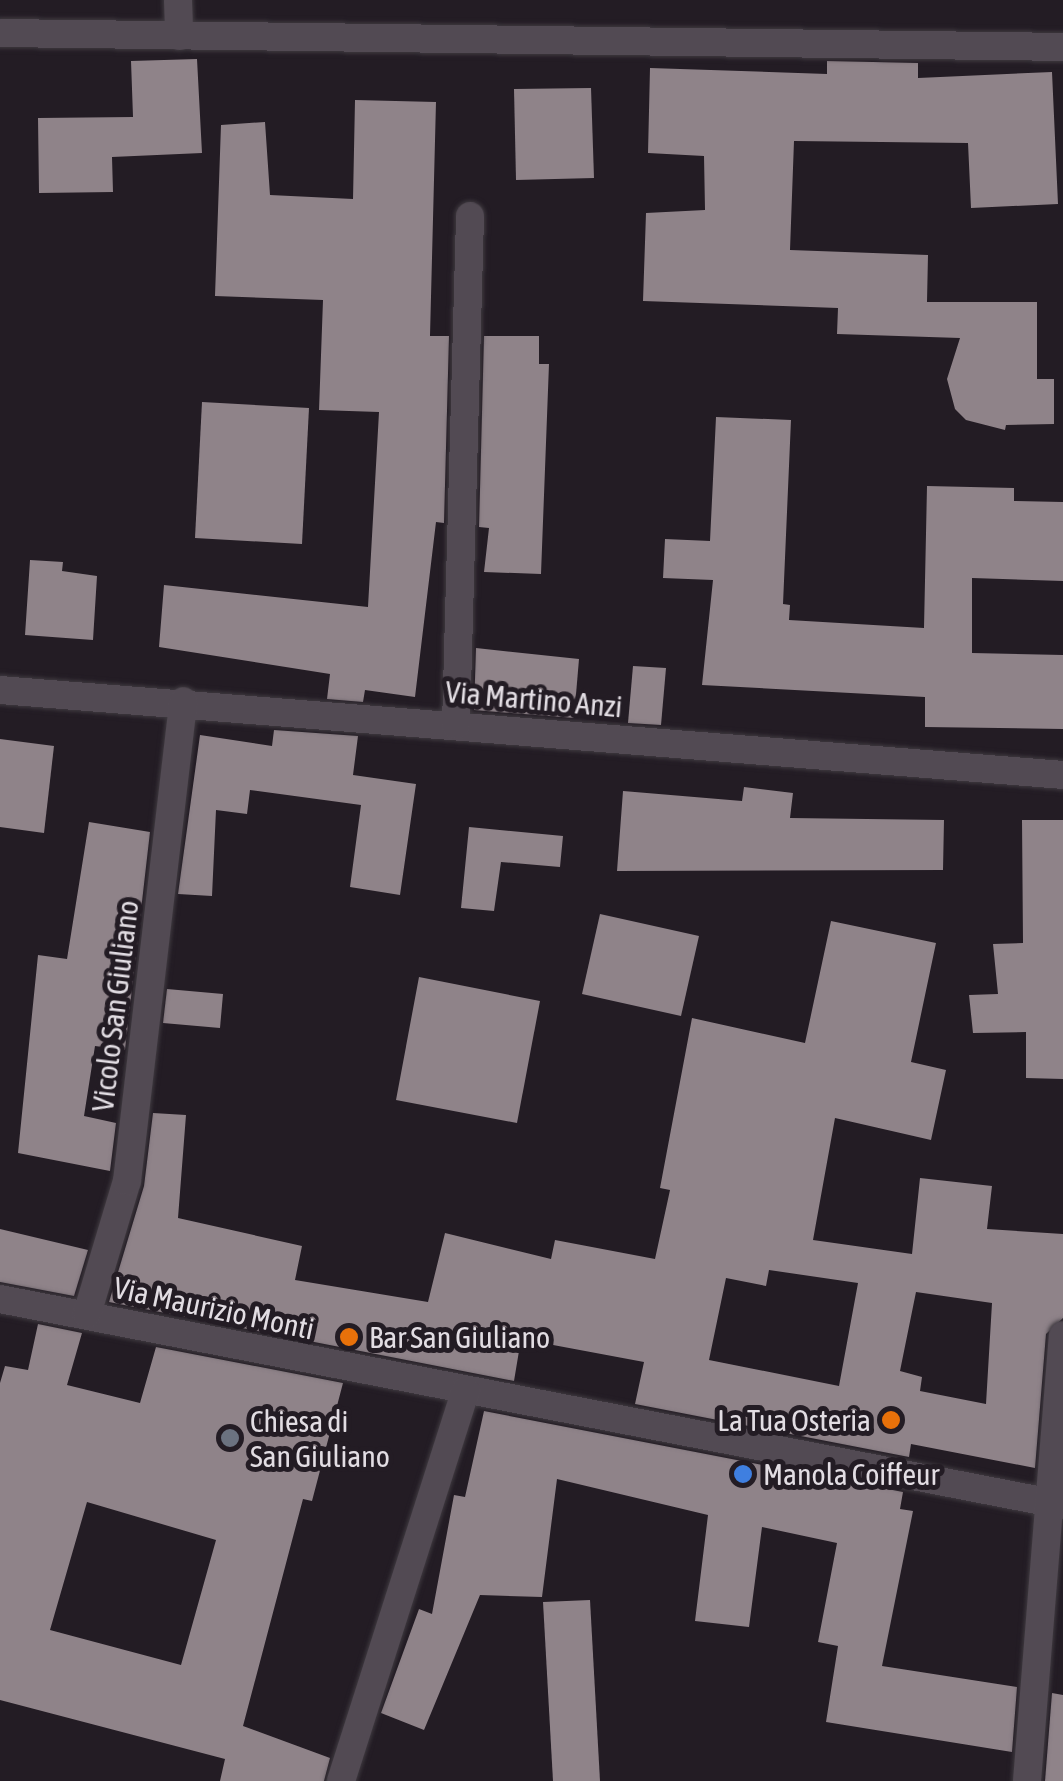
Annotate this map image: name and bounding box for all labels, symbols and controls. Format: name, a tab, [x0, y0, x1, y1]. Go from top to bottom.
street label: Via Martino Anzi	[444, 673, 624, 725]
street label: Vicolo San Giuliano	[84, 898, 146, 1114]
street label: Via Maurizio Monti	[110, 1269, 318, 1347]
place label: Bar San Giuliano	[369, 1319, 550, 1355]
marker: Bar San Giuliano	[338, 1326, 360, 1348]
place label: La Tua Osteria	[717, 1402, 871, 1438]
place label: Chiesa di San Giuliano	[250, 1403, 390, 1474]
marker: La Tua Osteria	[880, 1409, 902, 1431]
marker: Chiesa di San Giuliano	[219, 1427, 241, 1449]
place label: Manola Coiffeur	[763, 1456, 939, 1492]
marker: Manola Coiffeur	[732, 1463, 754, 1485]

